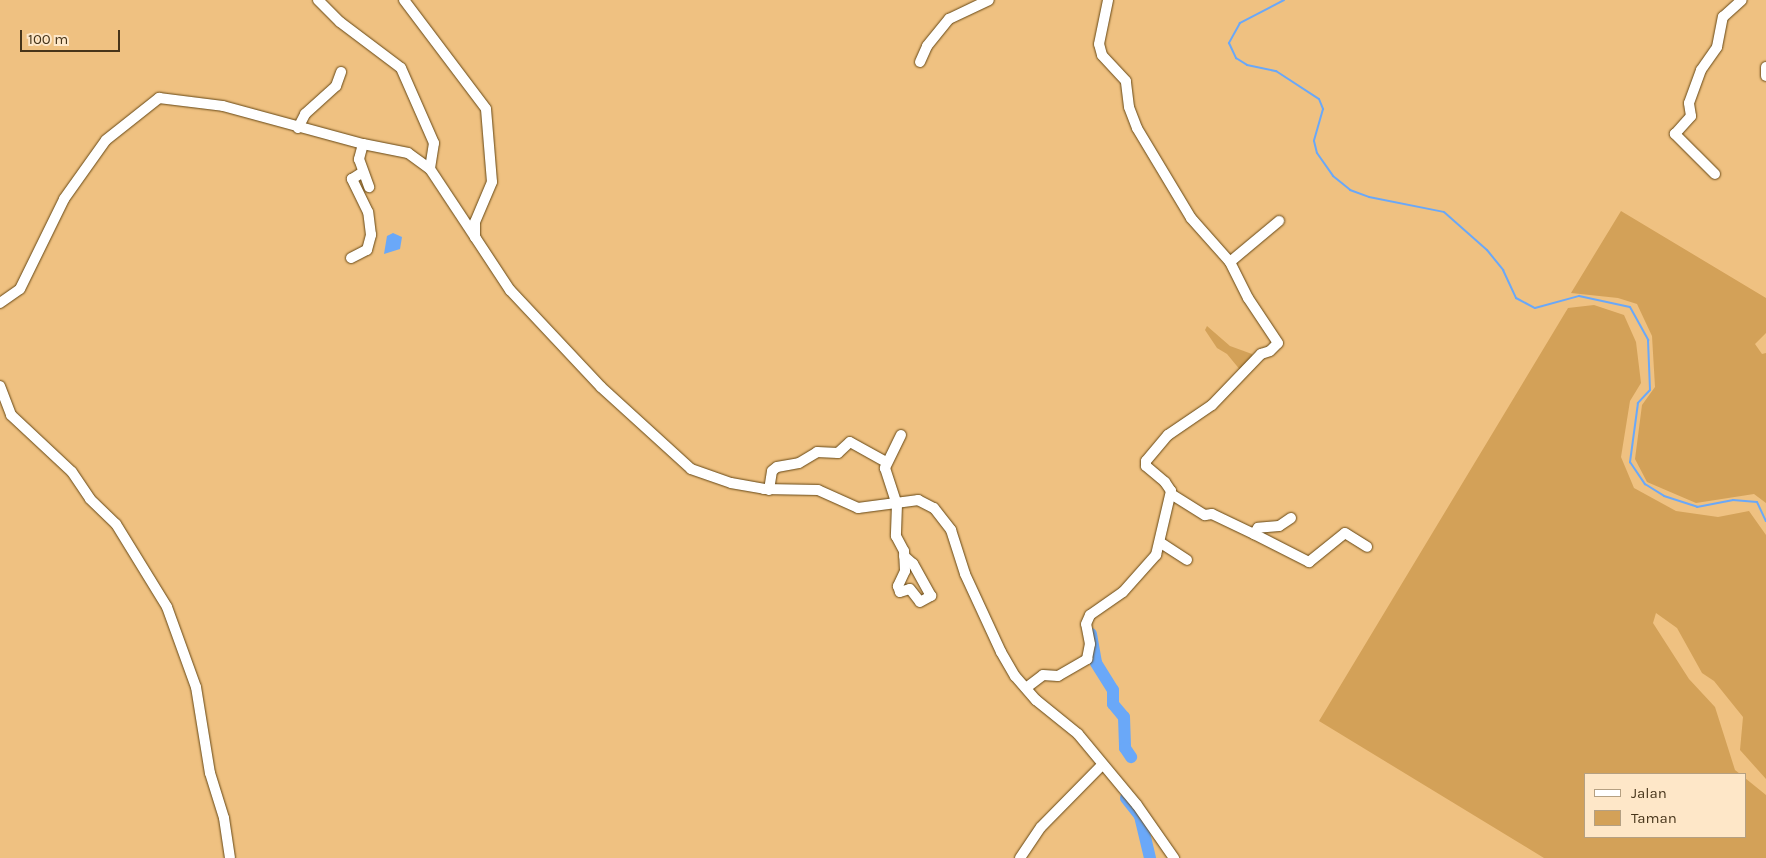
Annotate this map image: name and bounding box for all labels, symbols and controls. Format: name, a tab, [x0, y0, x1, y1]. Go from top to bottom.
scale bar	[22, 20, 122, 52]
text: 100 m	[28, 30, 68, 48]
legend	[1584, 773, 1746, 838]
text: Jalan	[1631, 784, 1667, 802]
text: Taman	[1631, 809, 1677, 827]

